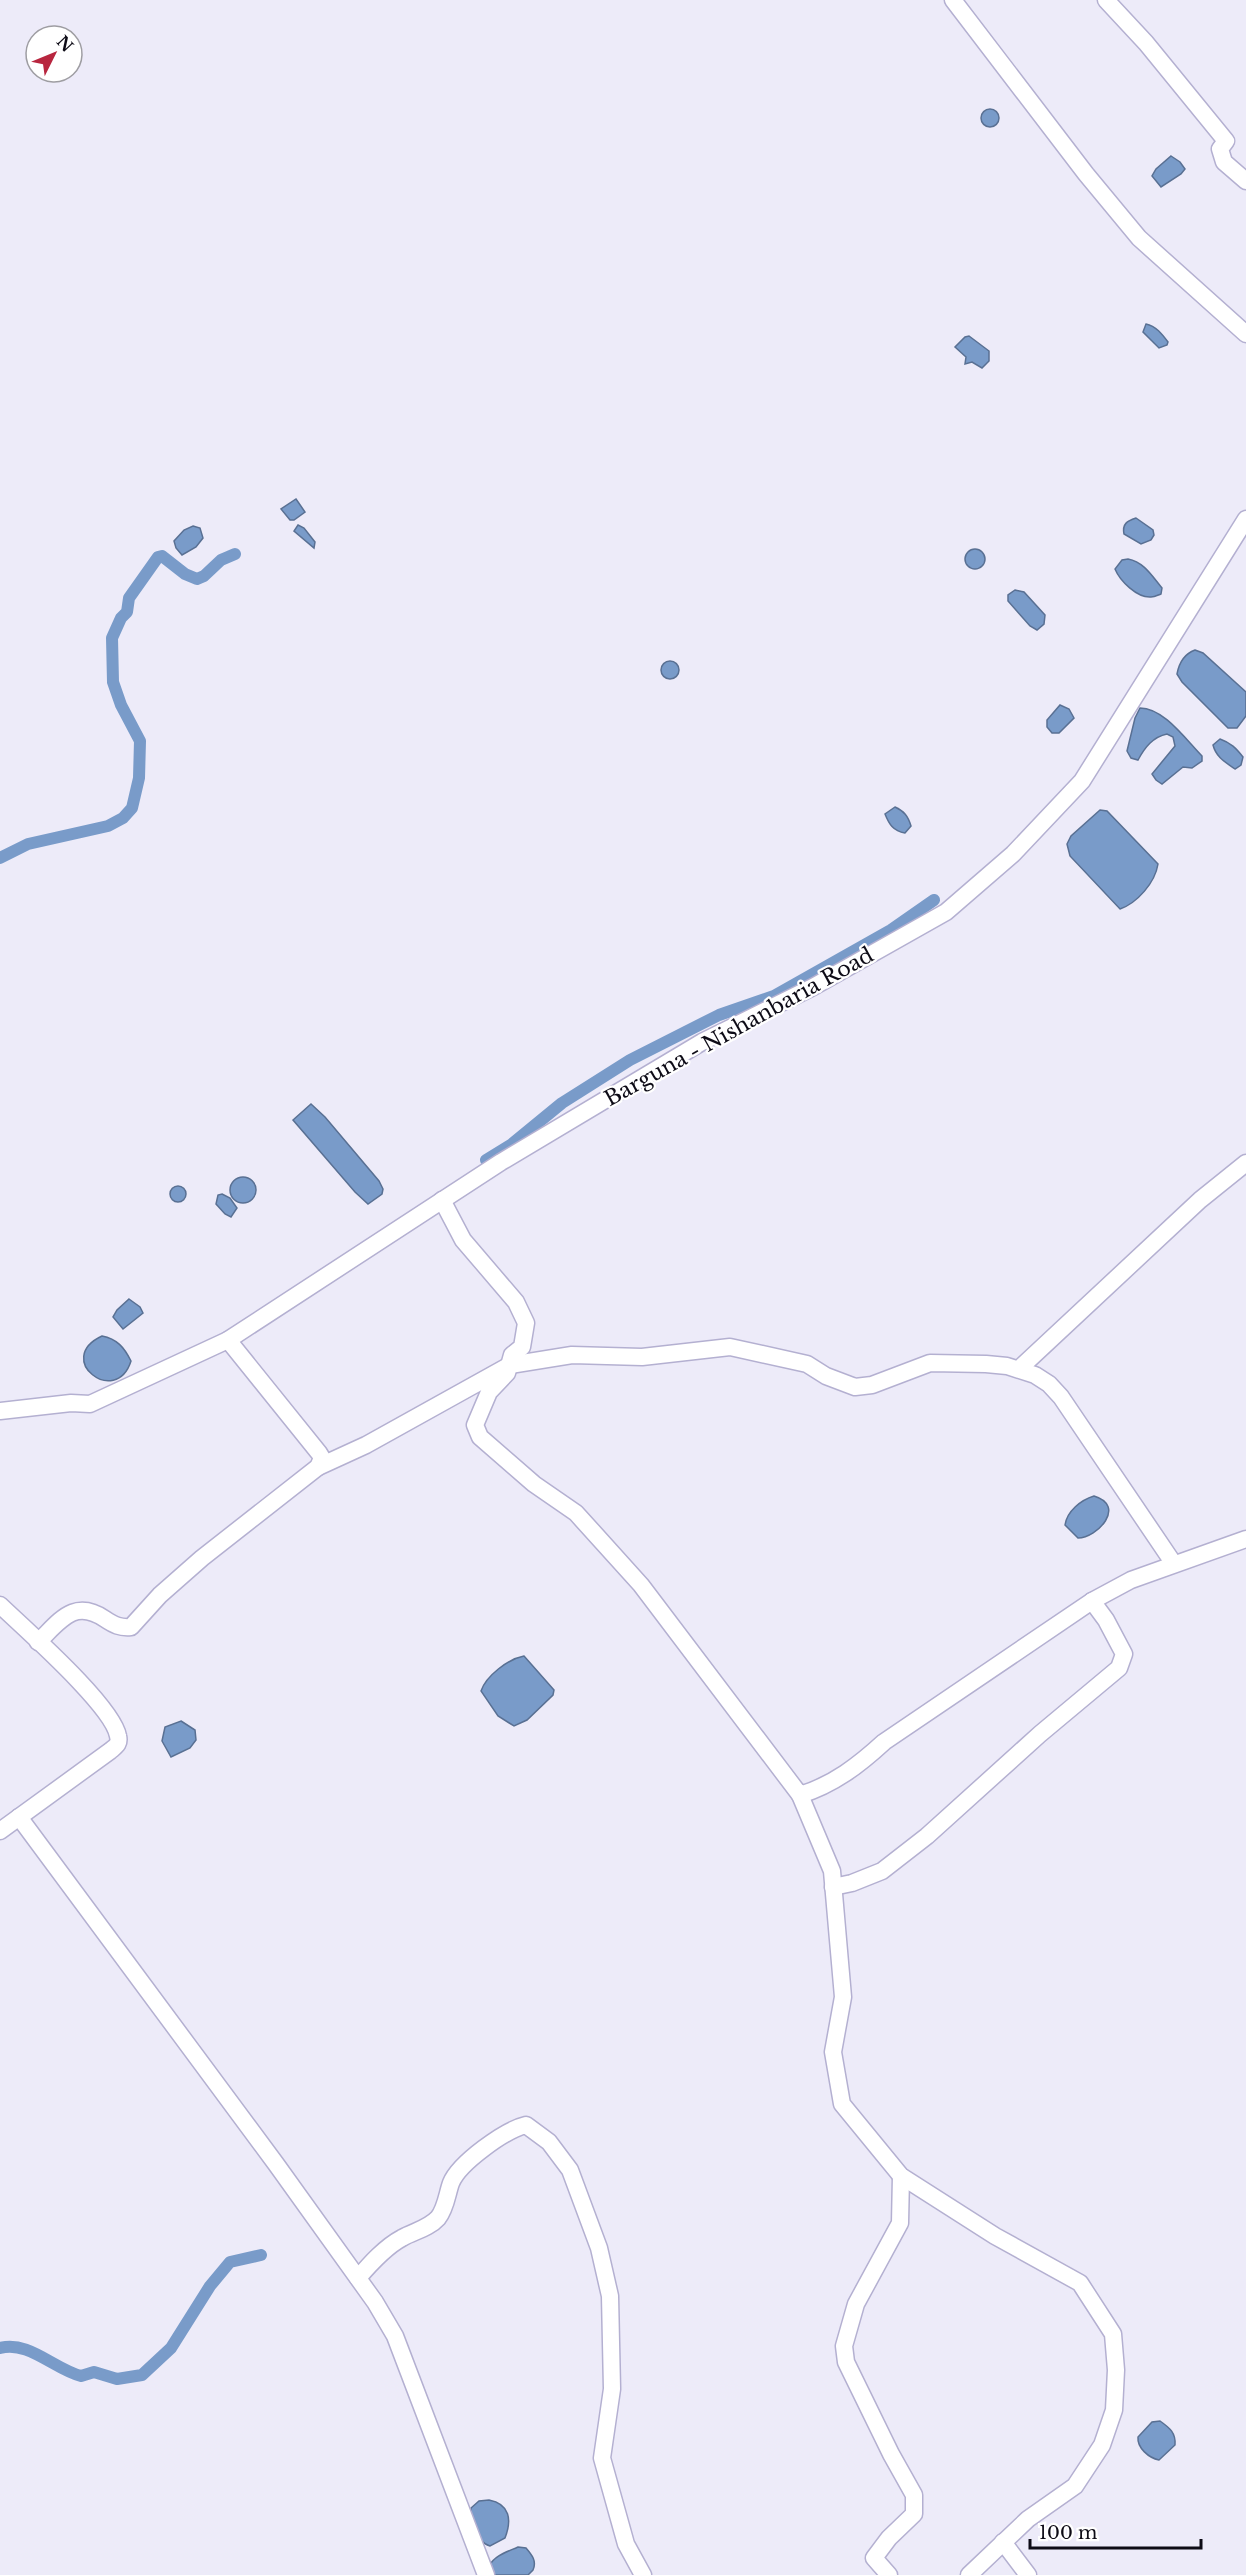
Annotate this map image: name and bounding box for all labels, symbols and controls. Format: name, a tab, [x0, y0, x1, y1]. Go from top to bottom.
north arrow	[24, 24, 84, 84]
text: N	[53, 31, 77, 56]
street label: Barguna - Nishanbaria Road	[600, 942, 878, 1112]
scale bar	[1030, 2512, 1201, 2550]
text: 100 m	[1039, 2522, 1097, 2544]

